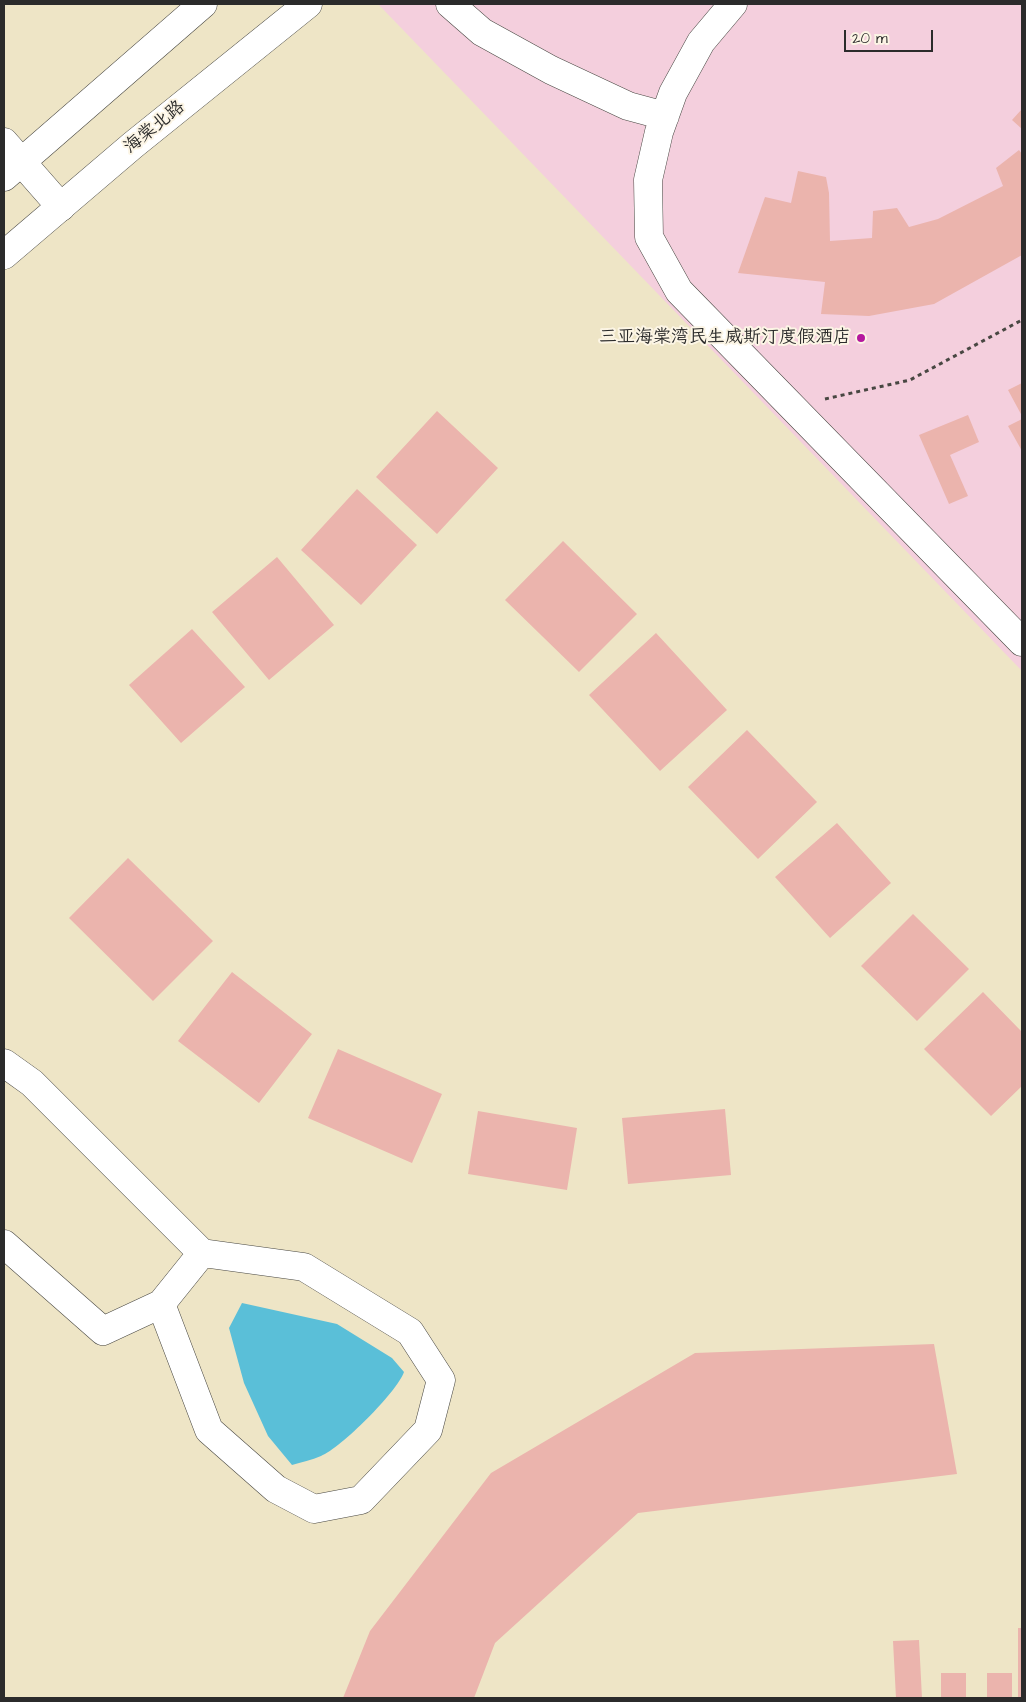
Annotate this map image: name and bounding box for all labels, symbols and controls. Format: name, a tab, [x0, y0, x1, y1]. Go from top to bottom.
scale bar	[846, 20, 935, 52]
text: 20 m	[852, 28, 888, 49]
street label: 海棠北路	[120, 97, 190, 159]
place label: 三亚海棠湾民生威斯汀度假酒店	[599, 327, 851, 349]
marker: 三亚海棠湾民生威斯汀度假酒店	[855, 332, 867, 344]

